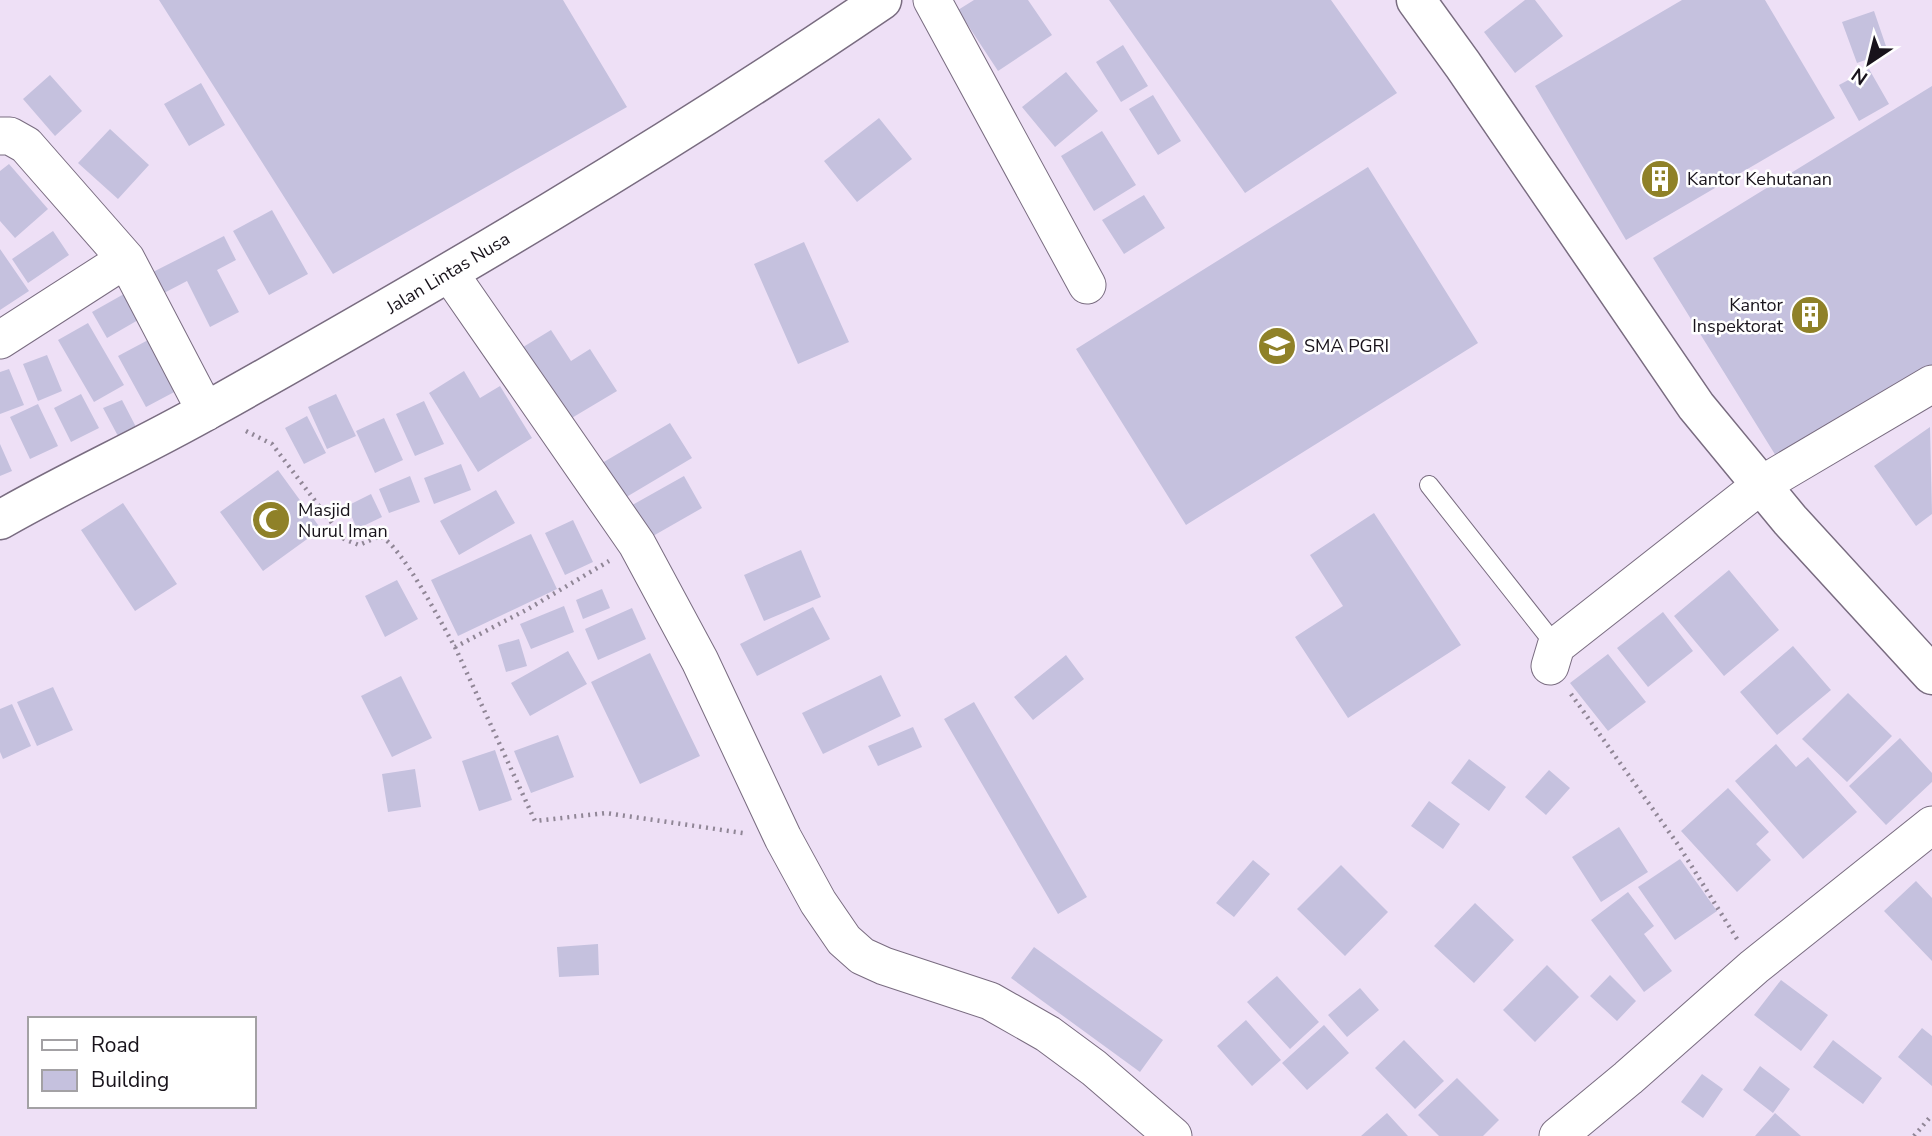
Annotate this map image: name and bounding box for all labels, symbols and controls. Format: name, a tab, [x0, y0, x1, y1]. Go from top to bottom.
north arrow	[1834, 28, 1904, 98]
text: N	[1847, 61, 1873, 91]
building icon: Kantor Kehutanan	[1639, 158, 1681, 200]
place label: Kantor Kehutanan	[1687, 167, 1832, 191]
street label: Jalan Lintas Nusa	[381, 227, 514, 320]
place label: Kantor Inspektorat	[1692, 293, 1784, 338]
building icon: Kantor Inspektorat	[1789, 294, 1831, 336]
school or university icon: SMA PGRI	[1256, 325, 1298, 367]
place label: SMA PGRI	[1304, 334, 1389, 358]
place label: Masjid Nurul Iman	[298, 498, 388, 543]
mosque icon: Masjid Nurul Iman	[250, 499, 292, 541]
legend	[28, 1017, 256, 1108]
text: Road	[91, 1031, 140, 1059]
text: Building	[91, 1066, 169, 1094]

